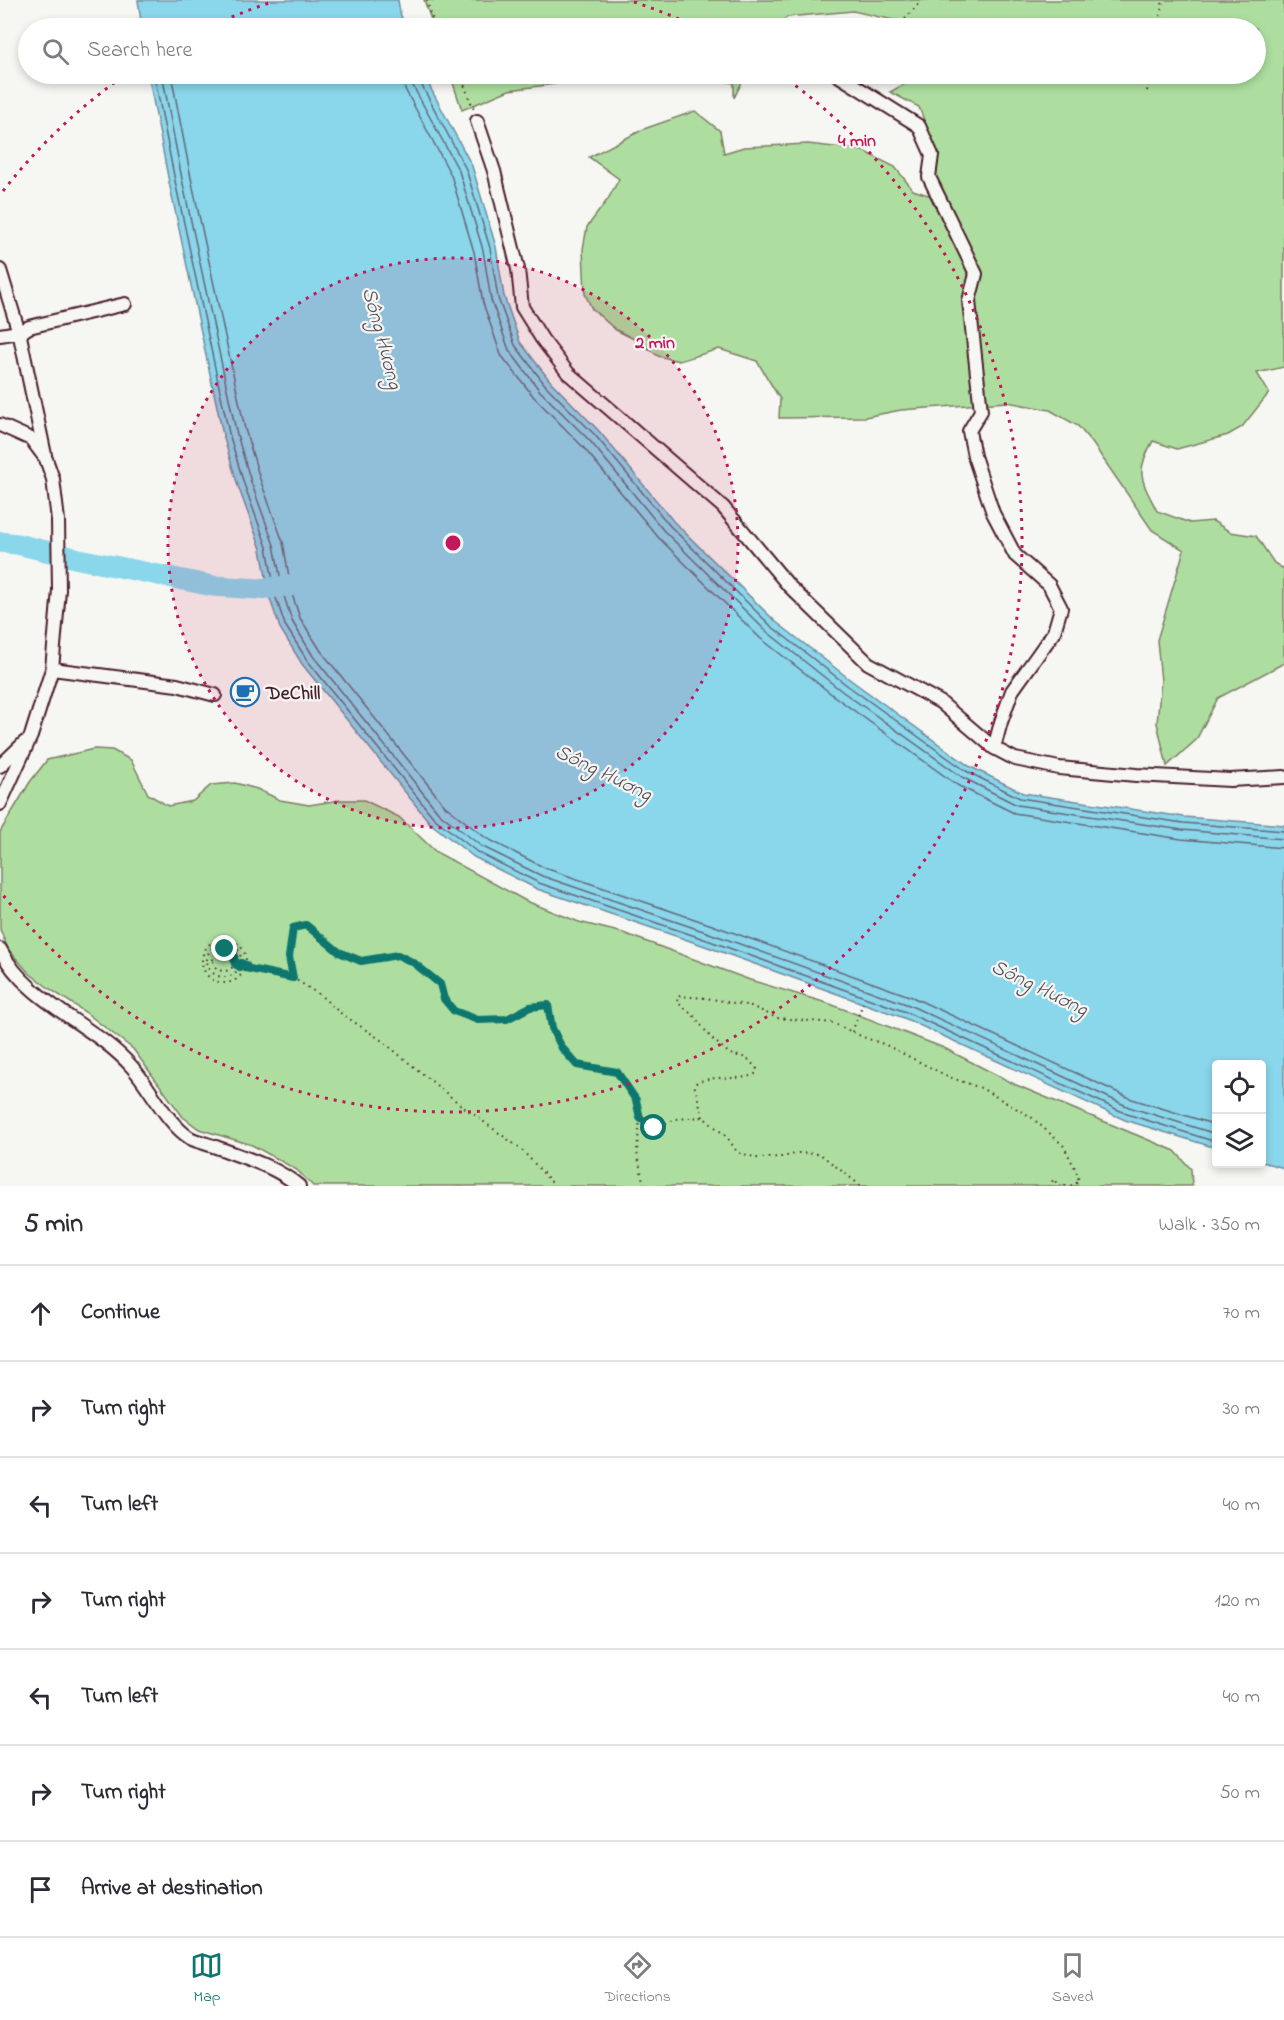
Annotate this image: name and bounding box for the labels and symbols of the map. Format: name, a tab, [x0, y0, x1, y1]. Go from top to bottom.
text: 4 min	[838, 129, 876, 155]
water label: Sông Hương	[352, 284, 409, 394]
text: 2 min	[634, 331, 675, 357]
centre of rings	[443, 533, 463, 553]
cafe icon: DeChill	[229, 676, 261, 708]
place label: DeChill	[265, 680, 320, 709]
water label: Sông Hương	[549, 737, 657, 811]
route end	[211, 935, 237, 961]
water label: Sông Hương	[985, 952, 1093, 1026]
route start	[640, 1114, 666, 1140]

